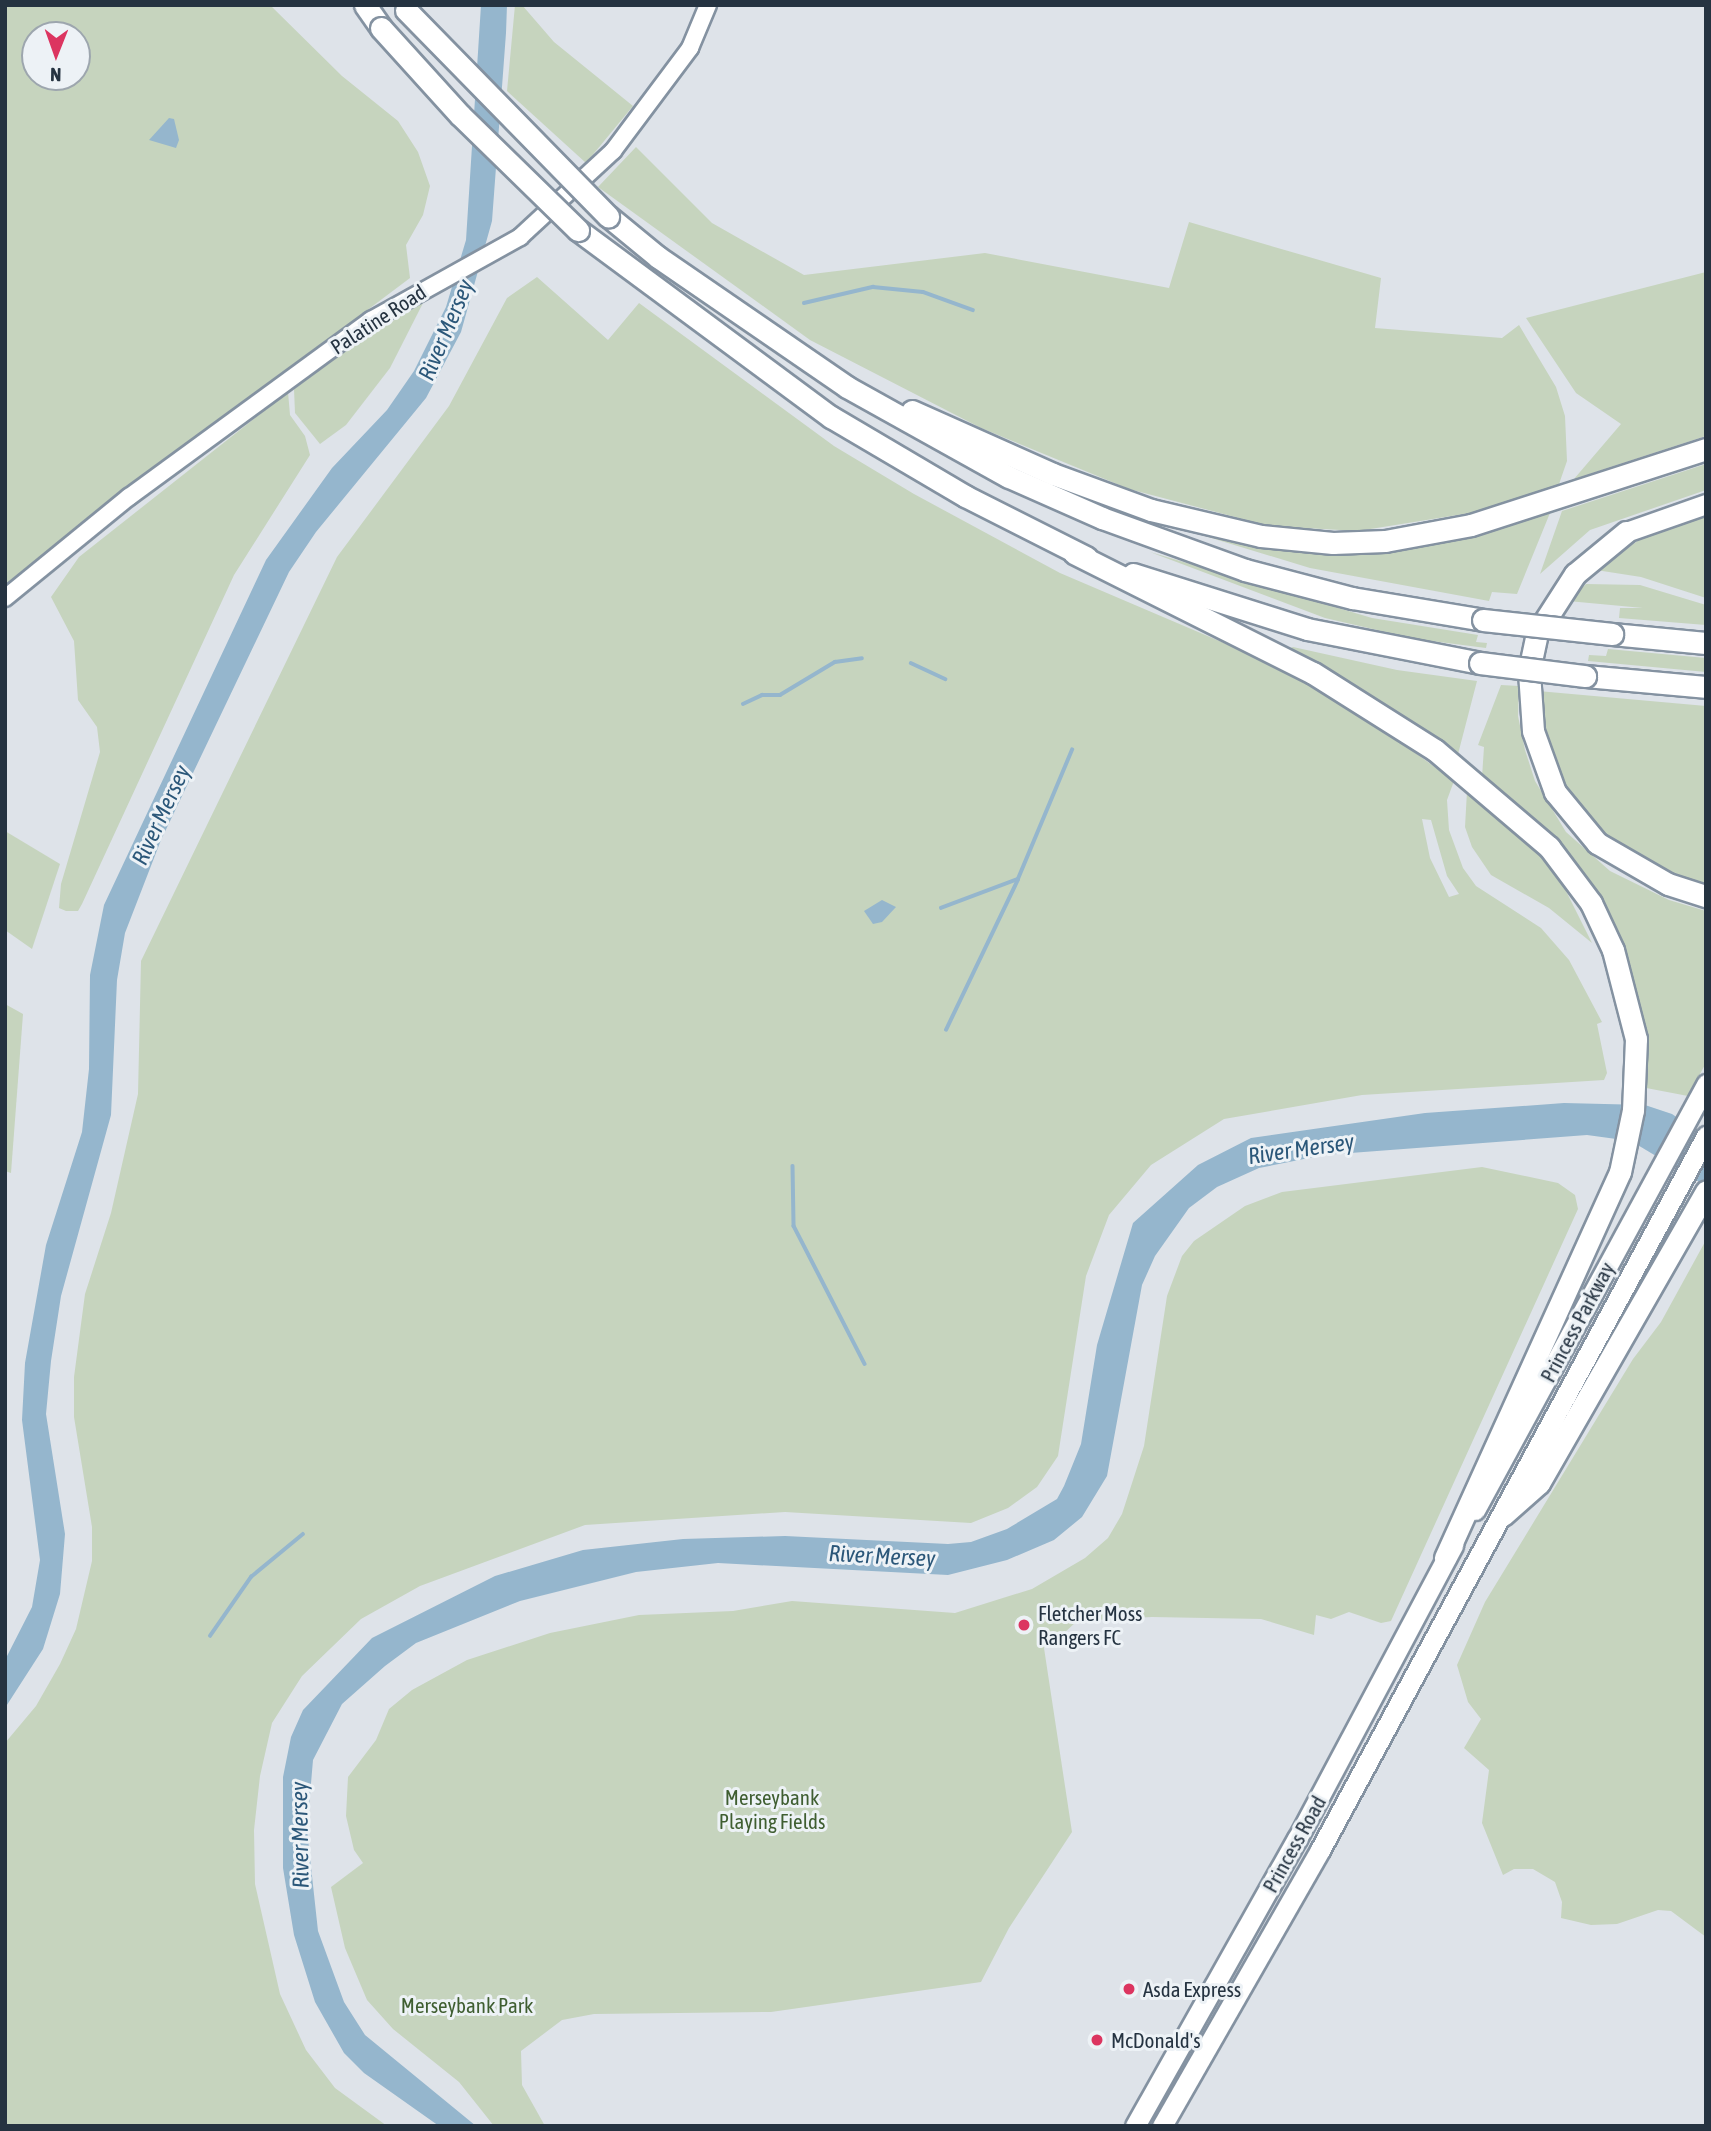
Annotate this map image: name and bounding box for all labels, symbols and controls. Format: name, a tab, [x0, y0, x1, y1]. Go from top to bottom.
north arrow	[21, 21, 91, 91]
text: N	[50, 64, 61, 86]
water label: River Mersey	[412, 275, 480, 385]
street label: Palatine Road	[326, 279, 430, 359]
water label: River Mersey	[126, 761, 196, 869]
water label: River Mersey	[1246, 1128, 1356, 1170]
street label: Princess Parkway	[1535, 1258, 1619, 1386]
water label: River Mersey	[828, 1539, 936, 1573]
place label: Fletcher Moss Rangers FC	[1038, 1600, 1143, 1650]
marker: Fletcher Moss Rangers FC	[1016, 1617, 1032, 1633]
water label: River Mersey	[285, 1781, 315, 1889]
park label: Merseybank Playing Fields	[719, 1784, 825, 1834]
street label: Princess Road	[1257, 1791, 1331, 1897]
place label: Asda Express	[1143, 1976, 1241, 2002]
marker: Asda Express	[1121, 1981, 1137, 1997]
park label: Merseybank Park	[401, 1992, 533, 2018]
place label: McDonald's	[1111, 2027, 1201, 2053]
marker: McDonald's	[1089, 2032, 1105, 2048]

